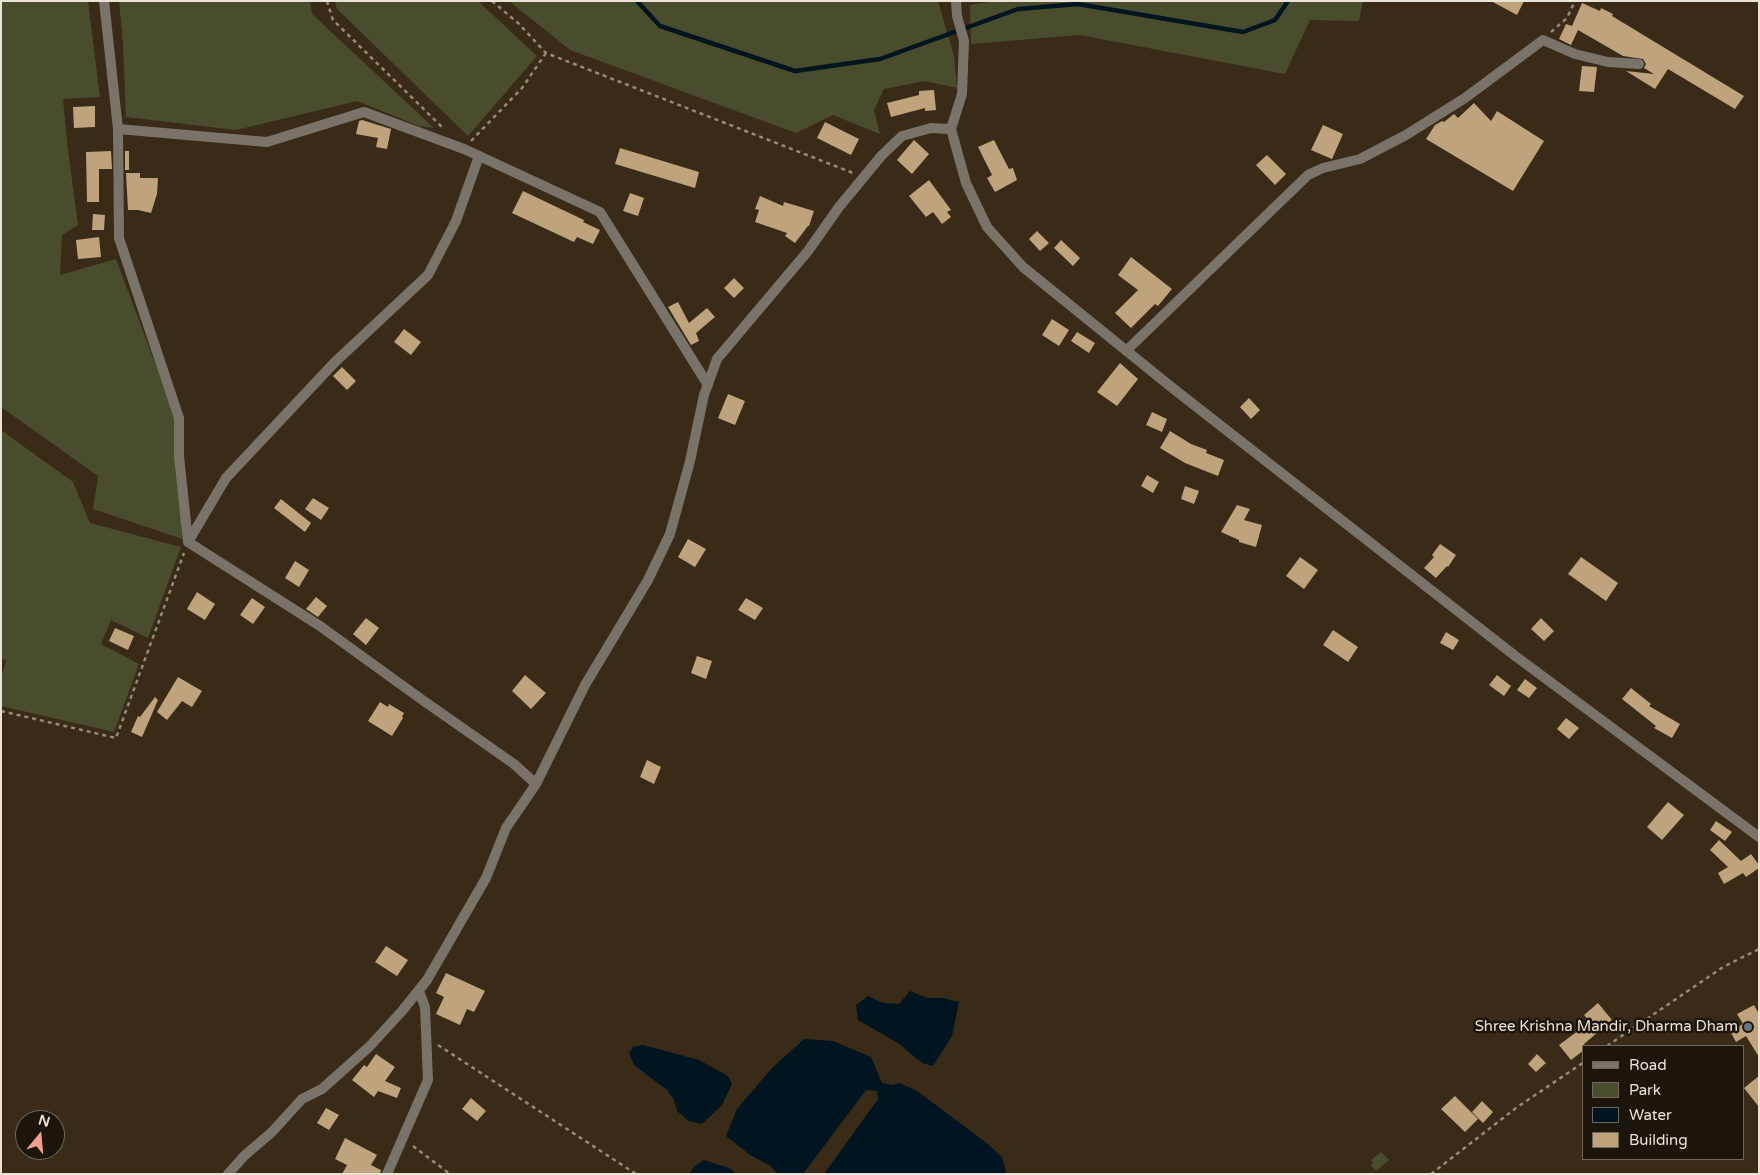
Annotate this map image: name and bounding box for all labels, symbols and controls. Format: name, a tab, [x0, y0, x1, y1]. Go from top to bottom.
place label: Shree Krishna Mandir, Dharma Dham	[1475, 1018, 1738, 1036]
marker: Shree Krishna Mandir, Dharma Dham	[1742, 1021, 1754, 1033]
legend	[1582, 1045, 1745, 1160]
text: Road	[1629, 1056, 1667, 1074]
text: Park	[1629, 1081, 1661, 1099]
text: Water	[1629, 1106, 1672, 1124]
north arrow	[15, 1110, 65, 1160]
text: N	[36, 1111, 52, 1131]
text: Building	[1629, 1131, 1688, 1149]

